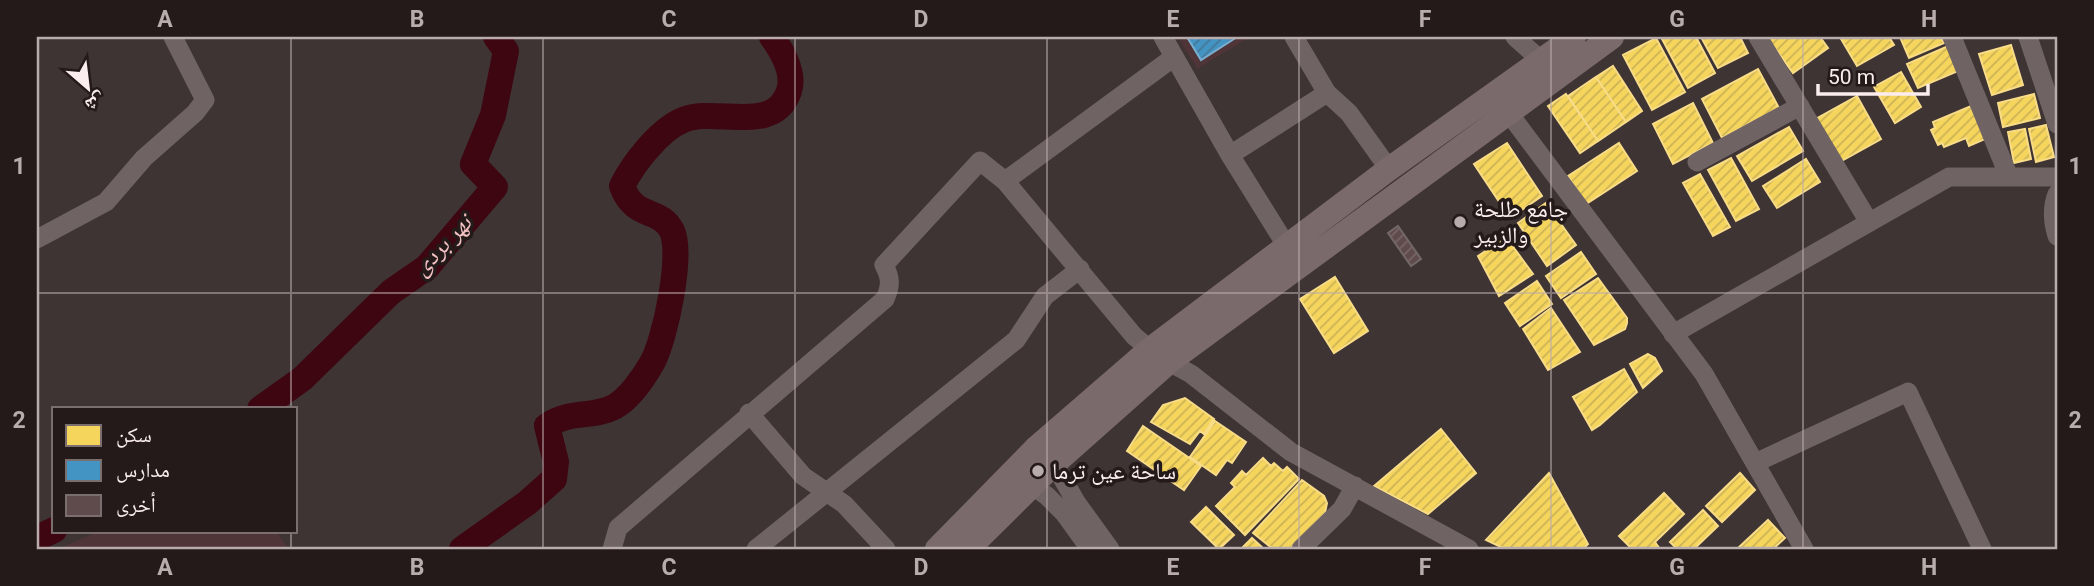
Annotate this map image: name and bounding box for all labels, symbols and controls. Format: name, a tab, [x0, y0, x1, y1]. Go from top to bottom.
text: A	[157, 6, 173, 33]
text: B	[410, 6, 424, 33]
text: C	[661, 6, 677, 33]
text: D	[914, 6, 928, 33]
text: E	[1167, 6, 1180, 33]
text: F	[1419, 6, 1432, 33]
text: G	[1669, 6, 1685, 33]
text: H	[1921, 6, 1937, 33]
north arrow	[52, 52, 122, 122]
scale bar	[1818, 52, 1928, 96]
text: 50 m	[1828, 65, 1875, 89]
text: ش	[81, 88, 110, 117]
text: 1	[12, 153, 26, 180]
text: 1	[2068, 153, 2082, 180]
place label: جامع طلحة والزبير	[1473, 196, 1568, 249]
water label: نهر بردى	[407, 206, 481, 281]
marker: جامع طلحة والزبير	[1452, 214, 1468, 230]
text: 2	[12, 407, 26, 434]
legend	[52, 407, 298, 534]
text: 2	[2068, 407, 2082, 434]
text: سكن	[116, 423, 152, 448]
text: مدارس	[116, 458, 170, 483]
place label: ساحة عين ترما	[1052, 458, 1176, 485]
marker: ساحة عين ترما	[1030, 463, 1046, 479]
text: أخرى	[116, 492, 156, 517]
text: A	[157, 554, 173, 581]
text: B	[410, 554, 424, 581]
text: C	[661, 554, 677, 581]
text: D	[914, 554, 928, 581]
text: E	[1167, 554, 1180, 581]
text: F	[1419, 554, 1432, 581]
text: G	[1669, 554, 1685, 581]
text: H	[1921, 554, 1937, 581]

